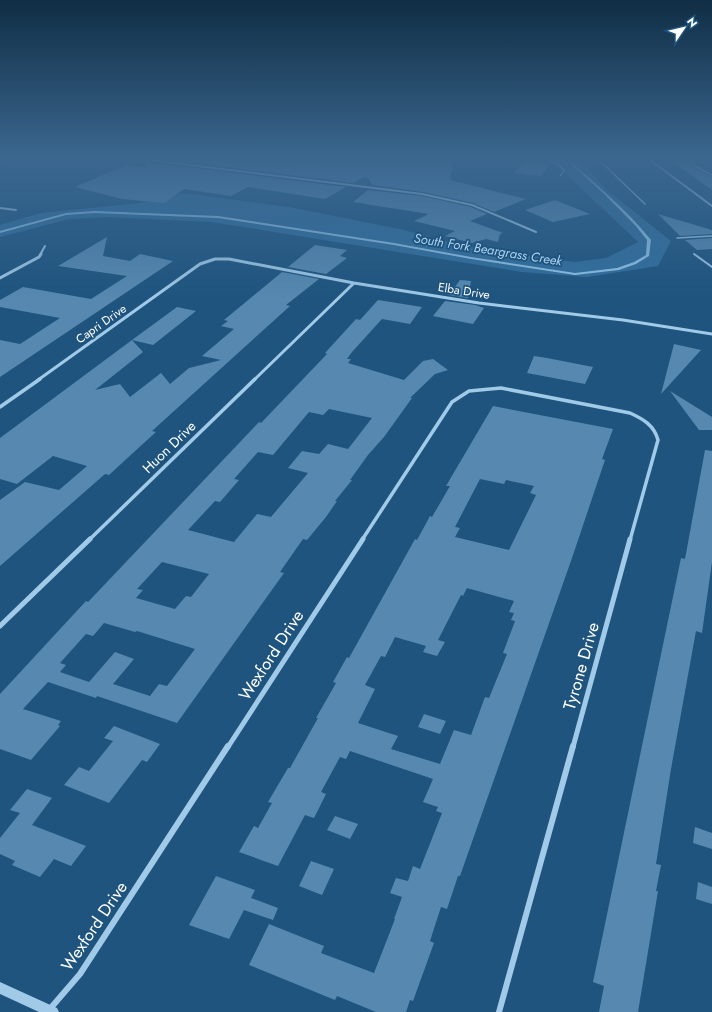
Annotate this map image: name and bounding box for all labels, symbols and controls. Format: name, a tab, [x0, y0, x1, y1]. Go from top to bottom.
north arrow	[664, 8, 704, 48]
text: N	[683, 14, 701, 30]
water label: South Fork Beargrass Creek	[413, 228, 564, 271]
street label: Elba Drive	[437, 278, 491, 304]
street label: Capri Drive	[72, 300, 130, 348]
street label: Huon Drive	[138, 416, 200, 478]
street label: Wexford Drive	[233, 605, 309, 705]
street label: Tyrone Drive	[557, 619, 605, 713]
street label: Wexford Drive	[55, 876, 133, 976]

